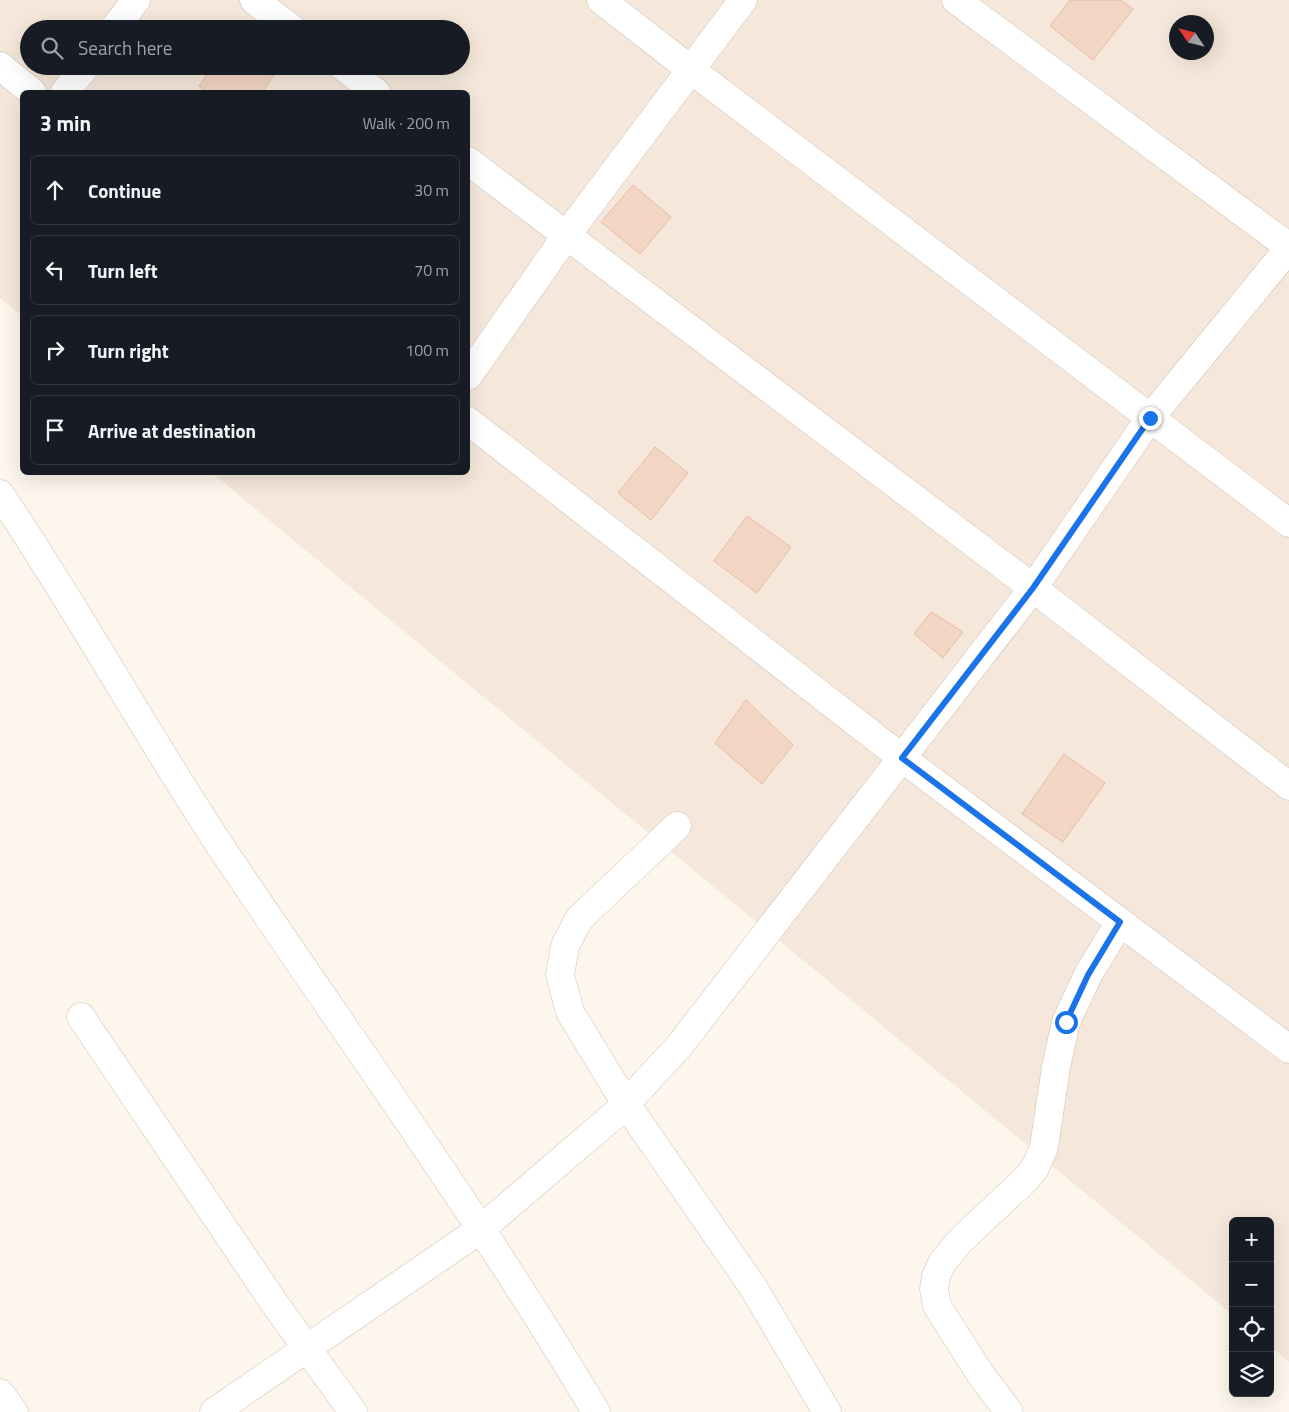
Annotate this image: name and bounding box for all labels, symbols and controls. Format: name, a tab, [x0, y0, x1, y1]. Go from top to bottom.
north arrow	[1169, 15, 1214, 60]
search box	[20, 20, 470, 75]
text: Search here	[78, 33, 172, 62]
icon: search	[38, 34, 66, 62]
text: 3 min	[40, 107, 91, 139]
text: Walk · 200 m	[362, 111, 450, 135]
icon: ahead	[41, 176, 69, 204]
text: Continue	[88, 176, 161, 205]
text: 30 m	[414, 178, 449, 202]
icon: left	[41, 256, 69, 284]
text: Turn left	[88, 256, 158, 285]
text: 70 m	[414, 258, 449, 282]
icon: right	[41, 336, 69, 364]
text: Turn right	[88, 336, 169, 365]
text: 100 m	[405, 338, 449, 362]
route end	[1139, 407, 1162, 430]
icon: arrive	[41, 416, 69, 444]
text: Arrive at destination	[88, 416, 256, 445]
route start	[1055, 1011, 1078, 1034]
map controls	[1229, 1217, 1274, 1397]
button: +	[1229, 1217, 1274, 1262]
button: −	[1229, 1262, 1274, 1307]
button: locate	[1229, 1307, 1274, 1352]
button: layers	[1229, 1352, 1274, 1397]

